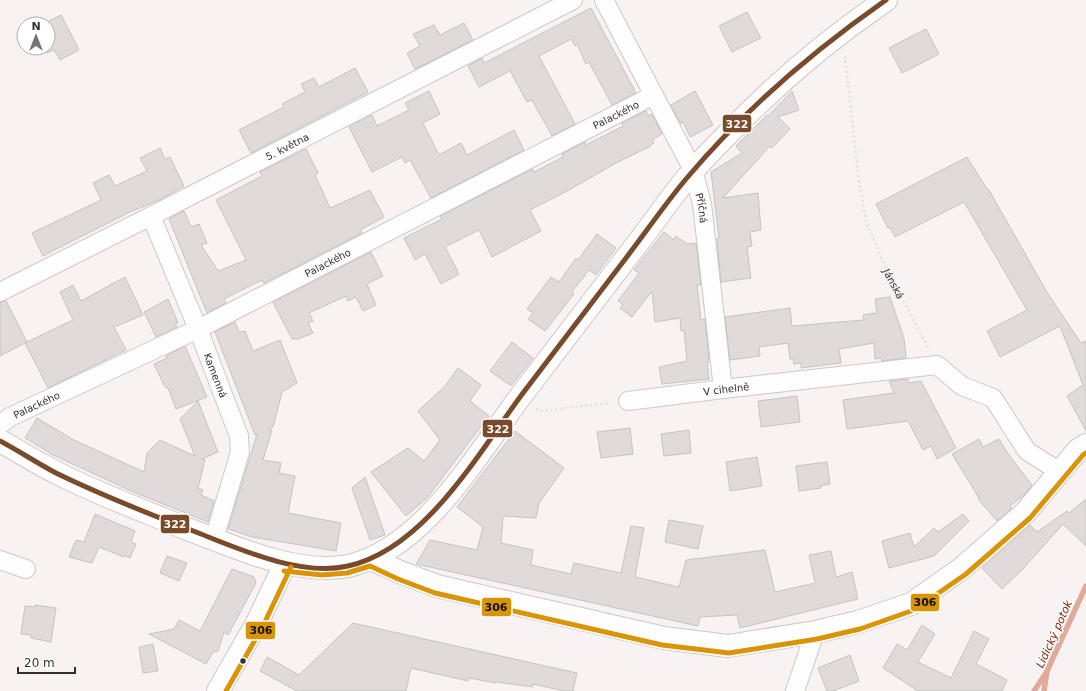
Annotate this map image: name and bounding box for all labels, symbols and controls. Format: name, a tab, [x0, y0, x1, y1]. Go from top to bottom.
north arrow	[16, 16, 56, 56]
text: N	[31, 20, 41, 33]
street label: Palackého	[591, 99, 641, 131]
line badge: 322	[722, 114, 752, 133]
text: 322	[726, 118, 748, 131]
street label: 5. května	[264, 131, 311, 162]
street label: Příčná	[693, 192, 709, 224]
street label: Palackého	[303, 247, 353, 279]
street label: Jánská	[880, 266, 906, 301]
street label: Kamenná	[202, 351, 229, 400]
street label: V cihelně	[703, 381, 750, 397]
street label: Palackého	[12, 389, 62, 421]
line badge: 322	[482, 419, 513, 438]
text: 322	[487, 423, 509, 436]
line badge: 322	[160, 514, 190, 534]
text: 322	[164, 518, 186, 531]
line badge: 306	[910, 593, 940, 612]
text: 306	[914, 596, 937, 609]
line badge: 306	[481, 597, 512, 617]
water label: Lidický potok	[1034, 598, 1075, 670]
text: 306	[485, 601, 508, 614]
line badge: 306	[245, 621, 276, 640]
text: 306	[250, 624, 273, 637]
scale bar	[18, 649, 75, 675]
text: 20 m	[24, 656, 55, 670]
unlabelled marker	[238, 656, 248, 666]

